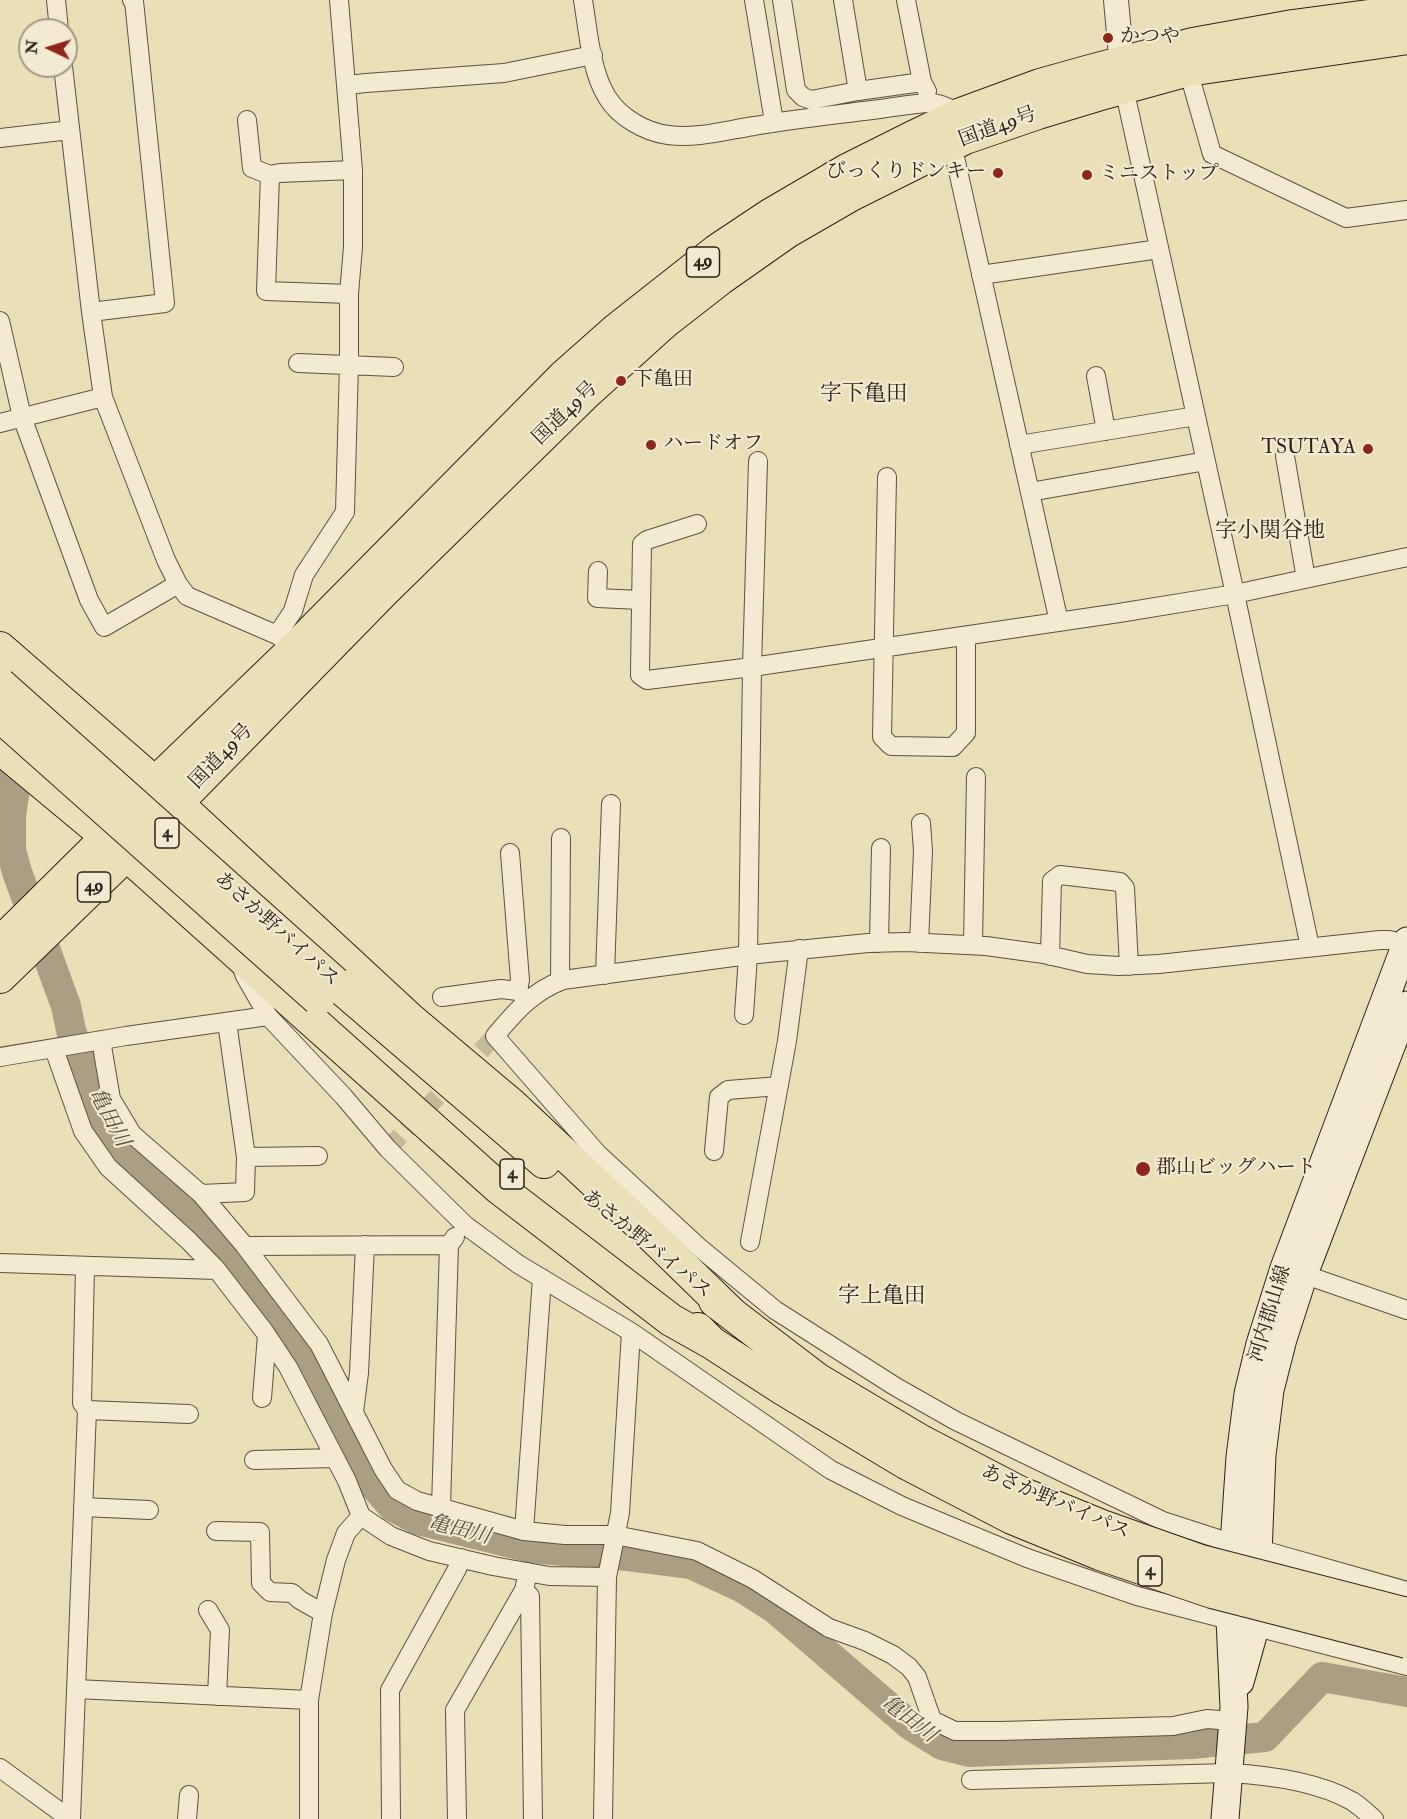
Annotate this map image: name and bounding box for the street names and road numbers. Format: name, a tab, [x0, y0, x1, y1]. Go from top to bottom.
street label: 国道49号	[956, 103, 1040, 153]
road number: 49	[686, 247, 720, 277]
street label: 国道49号	[529, 377, 603, 451]
street label: 国道49号	[185, 720, 259, 794]
road number: 4	[155, 818, 179, 848]
street label: あさか野バイパス	[209, 868, 343, 992]
road number: 49	[78, 872, 110, 902]
road number: 4	[500, 1159, 524, 1189]
street label: あさか野バイパス	[576, 1185, 716, 1305]
street label: 河内郡山線	[1245, 1263, 1297, 1365]
street label: あさか野バイパス	[977, 1461, 1133, 1545]
road number: 4	[1138, 1556, 1162, 1586]

